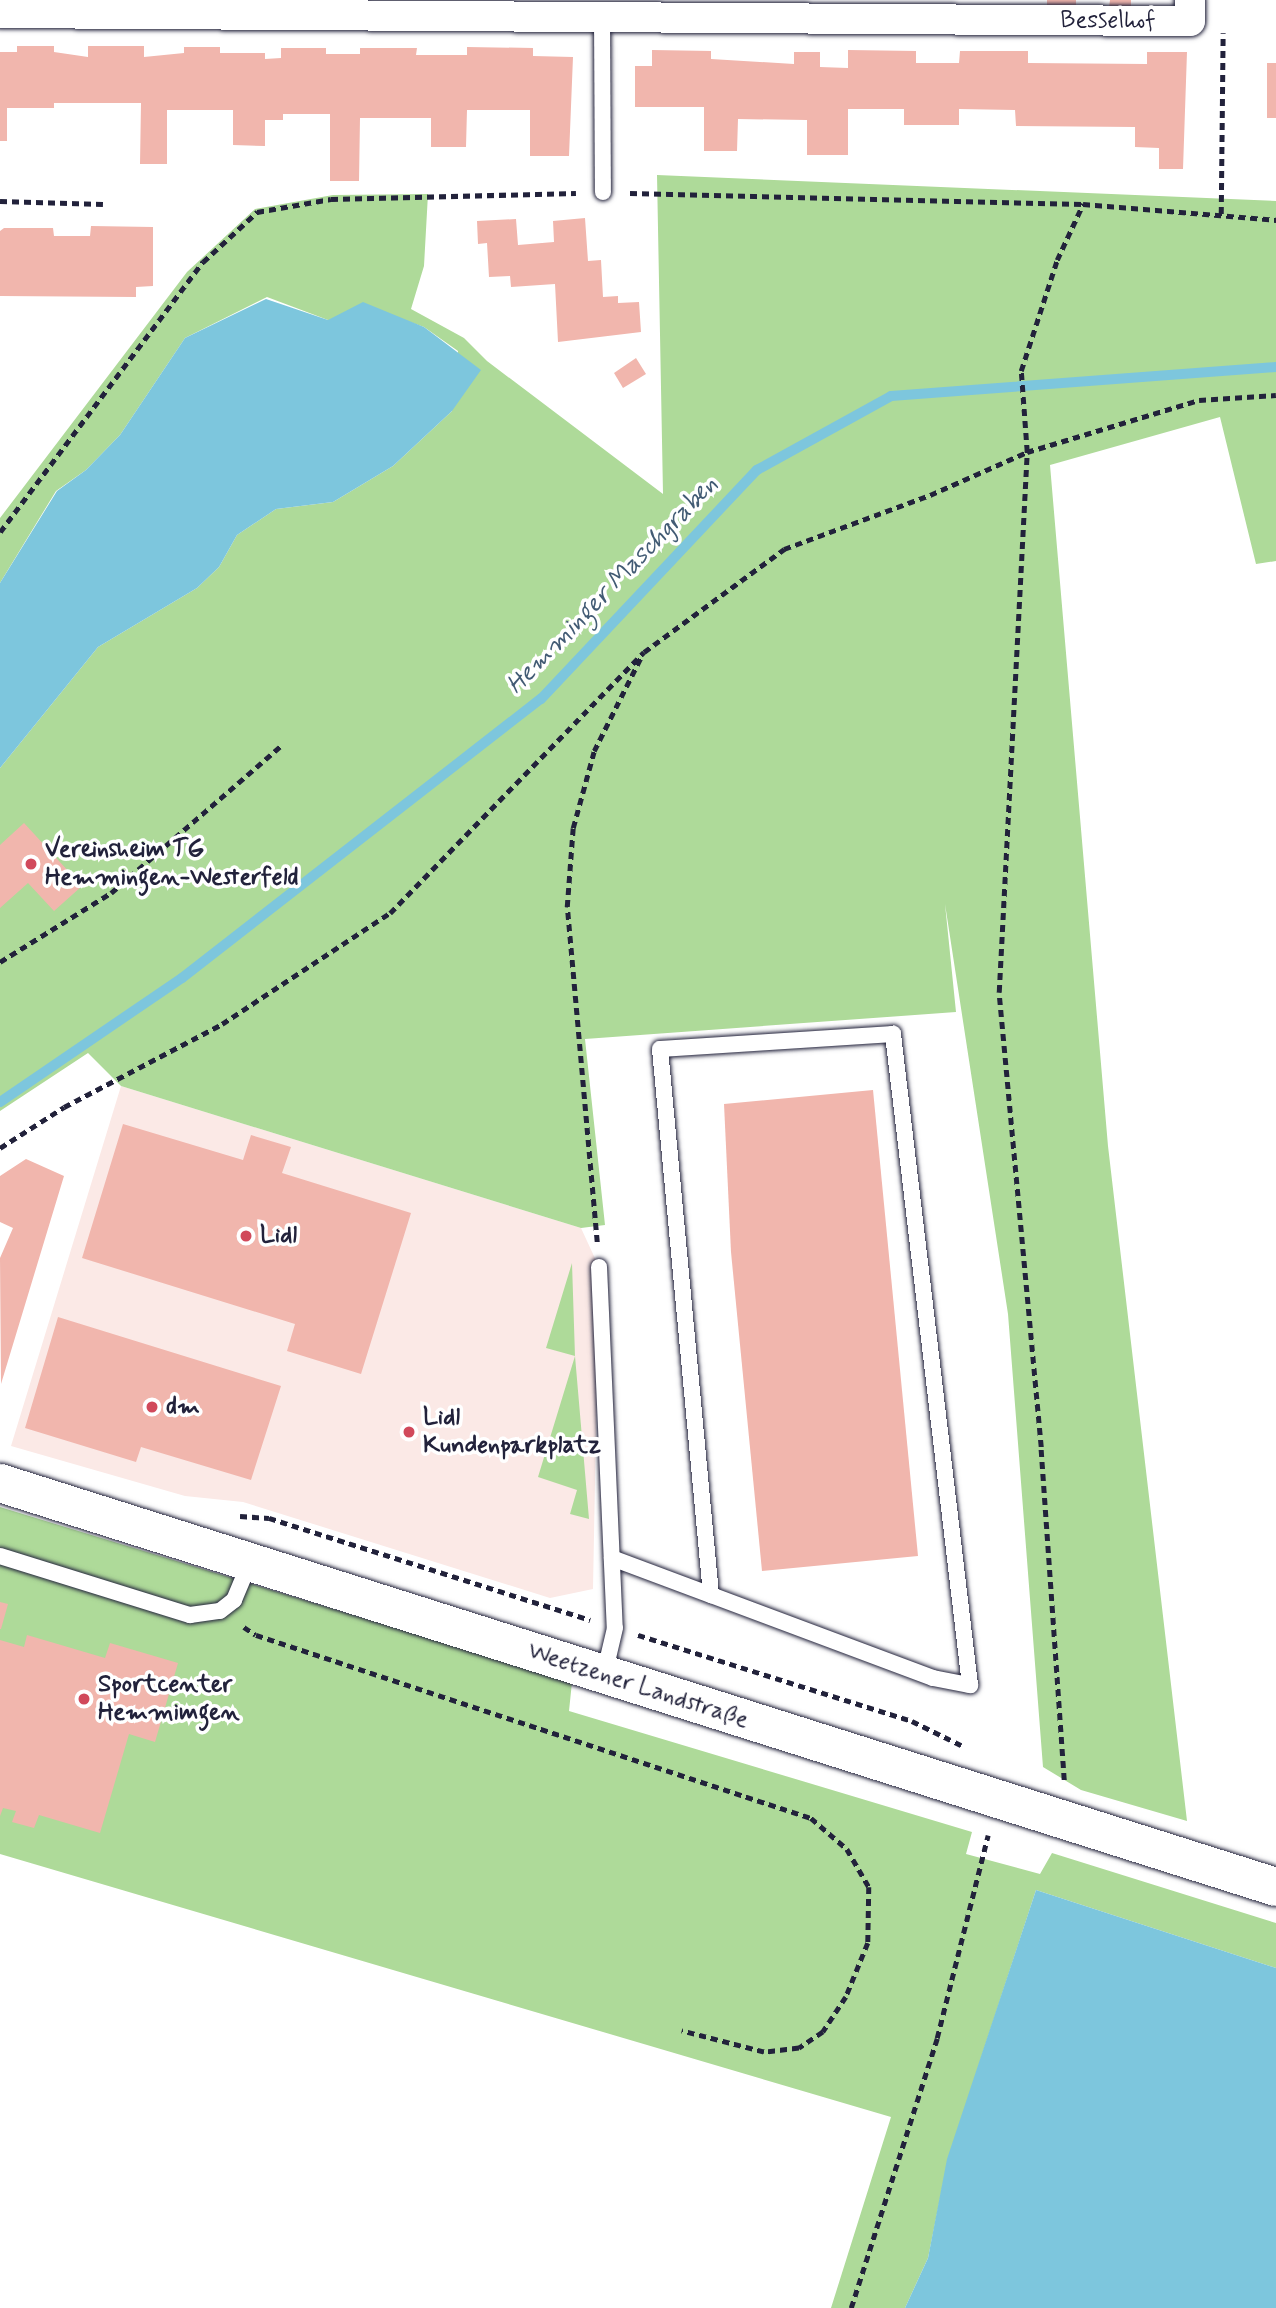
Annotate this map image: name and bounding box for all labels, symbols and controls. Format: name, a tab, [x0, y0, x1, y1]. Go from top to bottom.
street label: Besselhof	[1060, 7, 1156, 35]
water label: Hemminger Maschgraben	[501, 470, 725, 702]
place label: Vereinsheim TG Hemmingen-Westerfeld	[45, 836, 298, 892]
marker: Vereinsheim TG Hemmingen-Westerfeld	[23, 856, 39, 872]
place label: Lidl	[260, 1222, 297, 1250]
marker: Lidl	[238, 1228, 254, 1244]
place label: dm	[166, 1393, 200, 1421]
marker: dm	[144, 1399, 160, 1415]
place label: Lidl Kundenparkplatz	[423, 1404, 601, 1460]
marker: Lidl Kundenparkplatz	[401, 1424, 417, 1440]
street label: Weetzener Landstraße	[523, 1636, 753, 1736]
place label: Sportcenter Hemmimgen	[98, 1671, 239, 1727]
marker: Sportcenter Hemmimgen	[76, 1691, 92, 1707]

